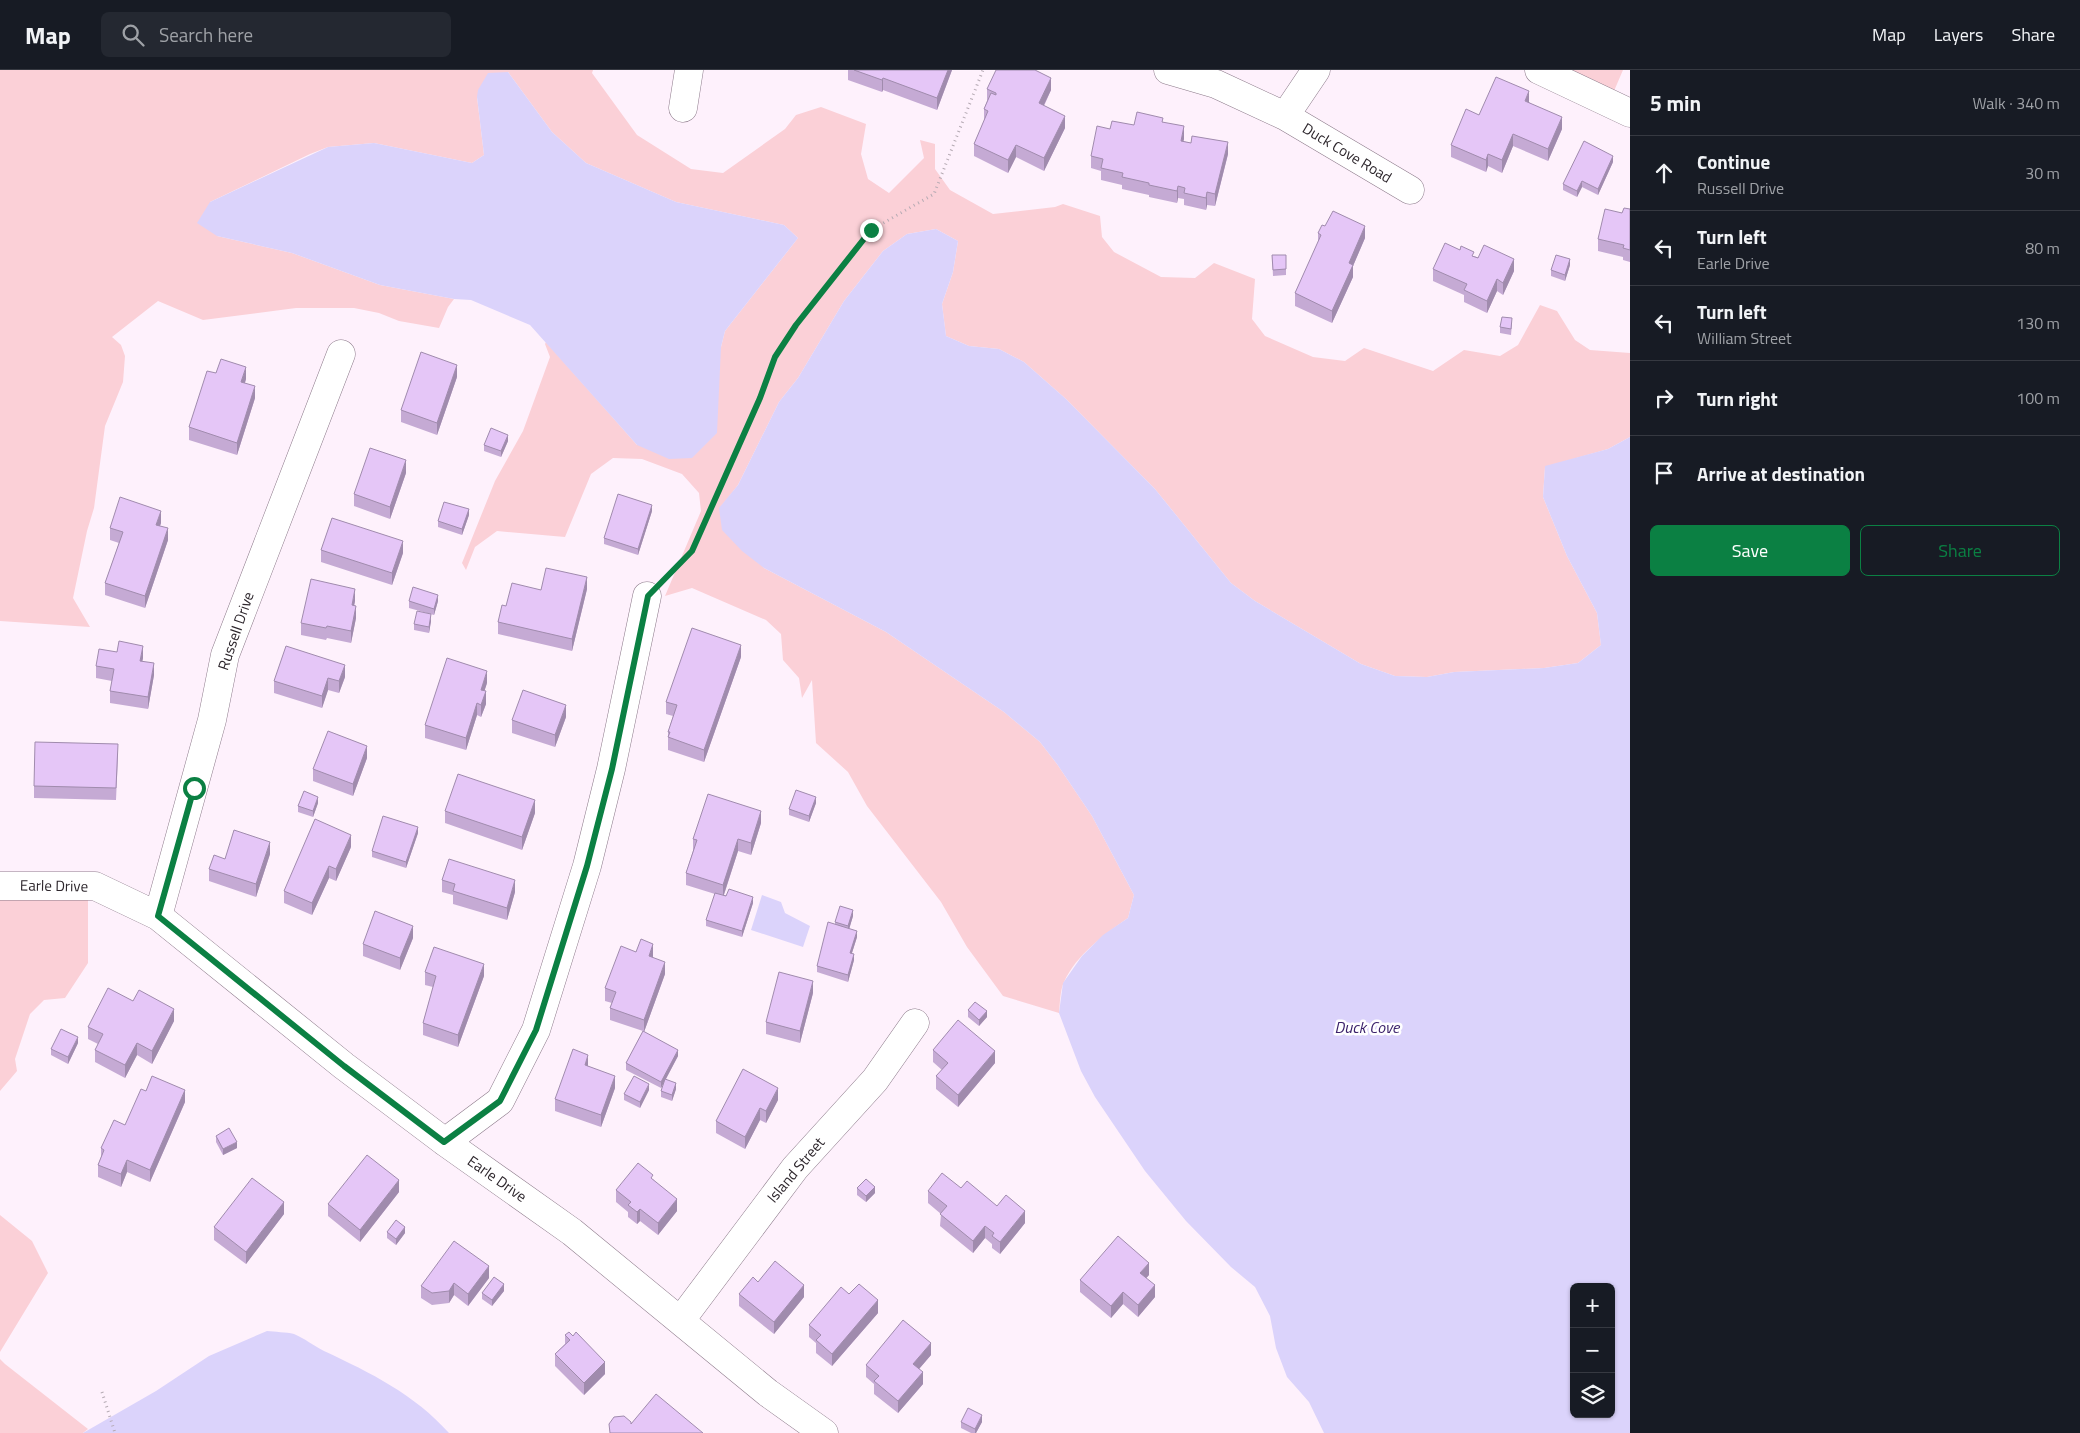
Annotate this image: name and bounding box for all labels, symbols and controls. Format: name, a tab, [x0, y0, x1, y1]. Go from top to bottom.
search box	[101, 12, 451, 57]
text: Map	[25, 17, 71, 53]
text: Search here	[159, 20, 253, 49]
icon: search	[119, 21, 147, 49]
text: Map	[1872, 21, 1906, 48]
text: Layers	[1934, 21, 1983, 48]
text: Share	[2011, 21, 2055, 48]
text: 5 min	[1650, 87, 1701, 119]
text: Walk · 340 m	[1972, 91, 2060, 115]
street label: Duck Cove Road	[1298, 117, 1396, 188]
text: Continue	[1697, 147, 1770, 176]
icon: ahead	[1650, 159, 1678, 187]
text: 30 m	[2025, 161, 2060, 185]
text: Russell Drive	[1697, 176, 1784, 200]
route end	[860, 219, 883, 242]
text: Turn left	[1697, 222, 1767, 251]
icon: left	[1650, 234, 1678, 262]
text: 80 m	[2025, 236, 2060, 260]
text: Earle Drive	[1697, 251, 1770, 275]
text: Turn left	[1697, 297, 1767, 326]
icon: left	[1650, 309, 1678, 337]
text: 130 m	[2016, 311, 2060, 335]
text: William Street	[1697, 326, 1792, 350]
icon: right	[1650, 384, 1678, 412]
text: Turn right	[1697, 384, 1778, 413]
text: 100 m	[2016, 386, 2060, 410]
icon: arrive	[1650, 459, 1678, 487]
text: Arrive at destination	[1697, 459, 1865, 488]
button: Save	[1650, 525, 1850, 576]
button: Share	[1860, 525, 2060, 576]
street label: Russell Drive	[211, 588, 260, 673]
route start	[183, 777, 206, 800]
street label: Earle Drive	[20, 873, 88, 898]
water label: Duck Cove	[1335, 1015, 1401, 1039]
street label: Island Street	[761, 1131, 830, 1208]
street label: Earle Drive	[463, 1150, 532, 1208]
map controls	[1570, 1283, 1615, 1418]
button: +	[1570, 1283, 1615, 1328]
button: −	[1570, 1328, 1615, 1373]
button: layers	[1570, 1373, 1615, 1418]

